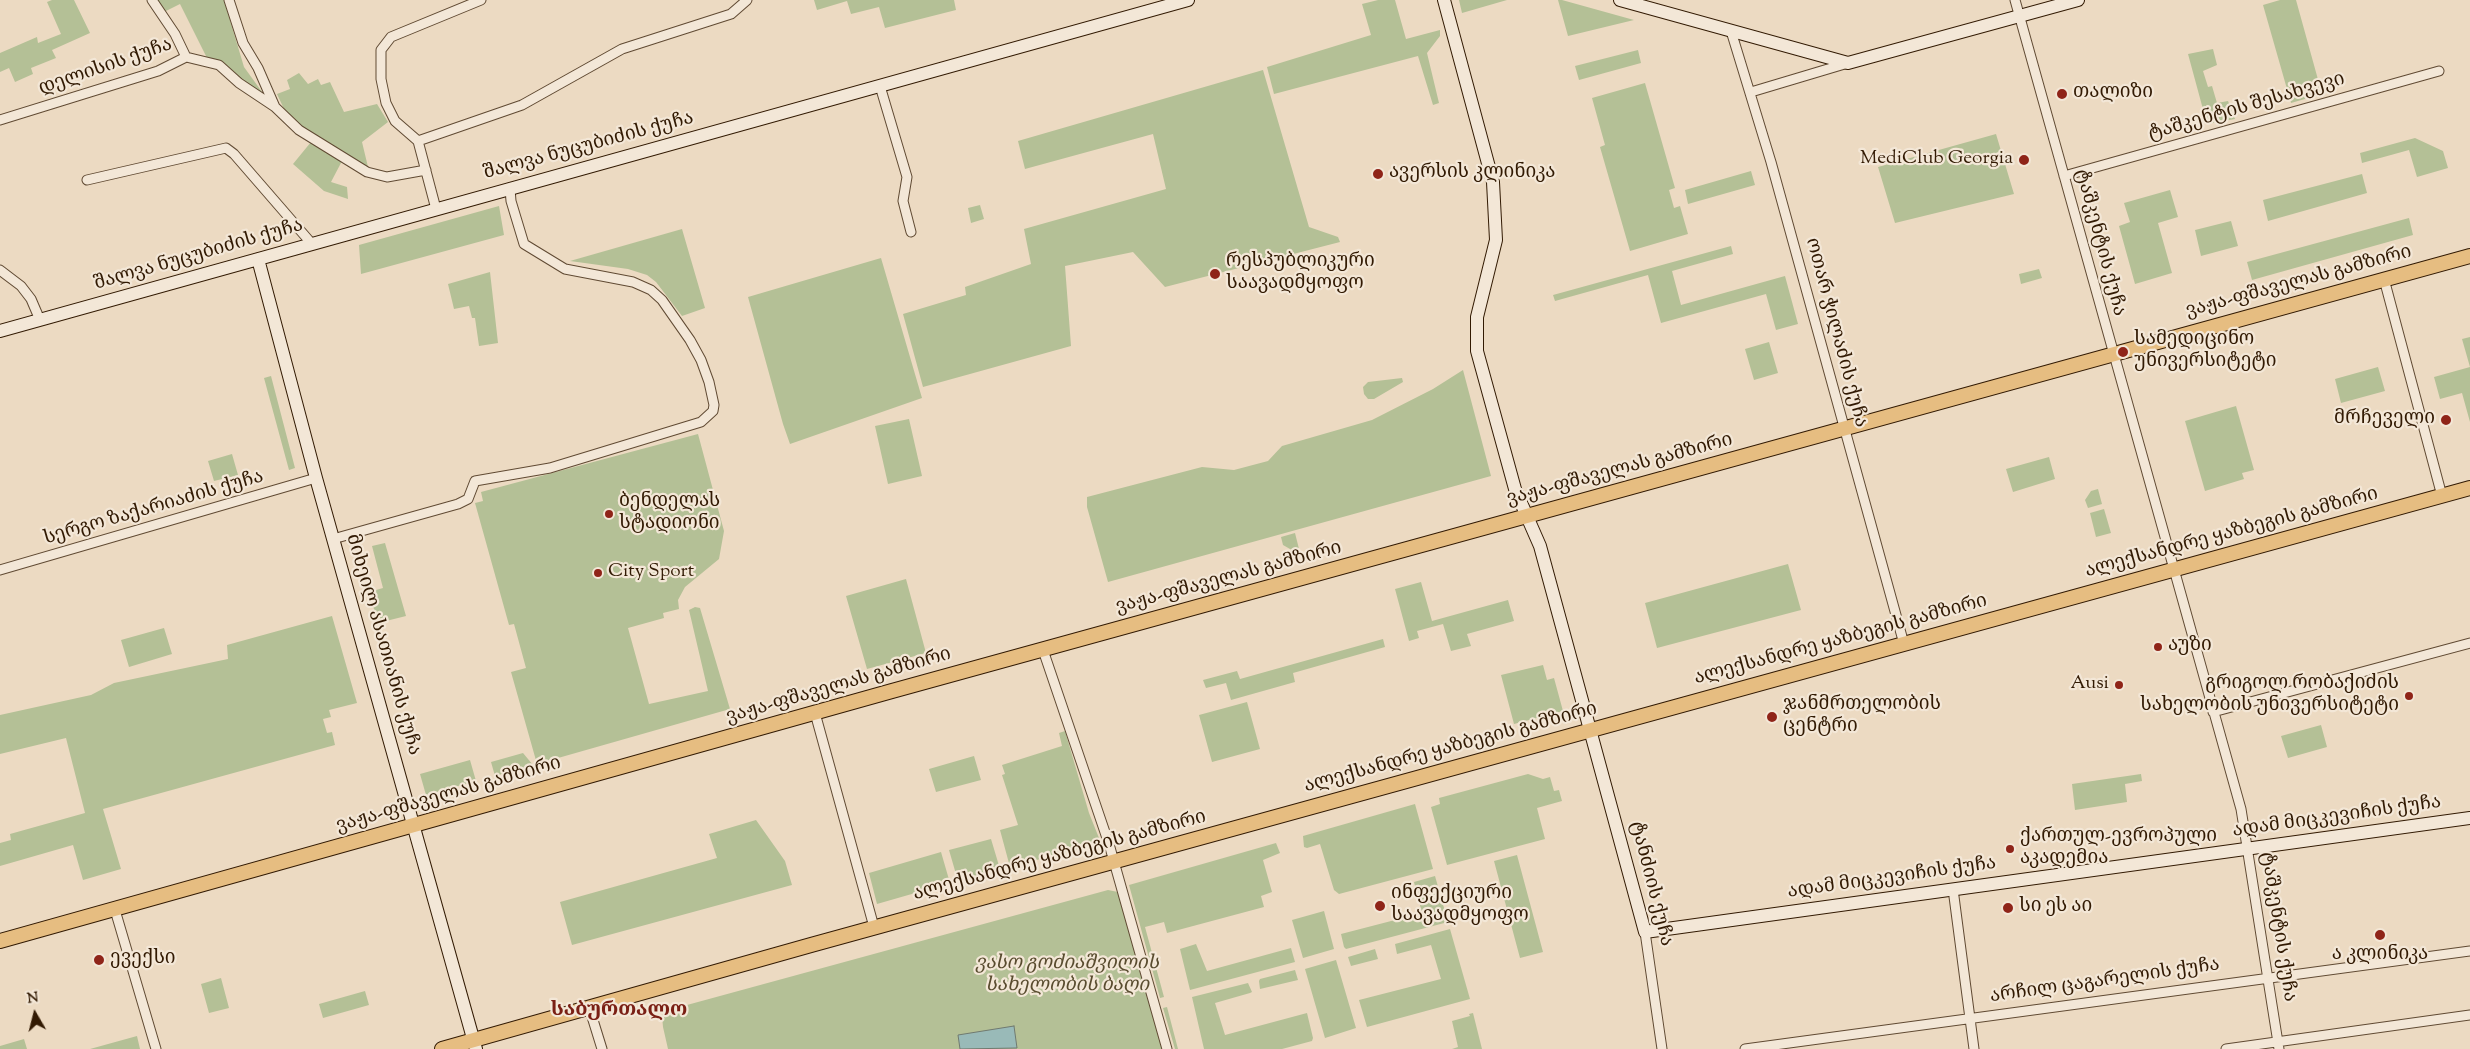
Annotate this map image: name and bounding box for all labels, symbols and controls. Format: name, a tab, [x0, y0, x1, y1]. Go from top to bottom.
street label: დელისის ქუჩა	[36, 35, 176, 101]
street label: ტაშკენტის შესახვევი	[2146, 69, 2348, 147]
place label: თალიზი	[2073, 83, 2153, 105]
marker: თალიზი	[2055, 87, 2069, 101]
street label: შალვა ნუცუბიძის ქუჩა	[482, 108, 696, 186]
place label: MediClub Georgia	[1860, 149, 2013, 171]
marker: MediClub Georgia	[2017, 153, 2031, 167]
place label: ავერსის კლინიკა	[1389, 163, 1555, 185]
marker: ავერსის კლინიკა	[1371, 167, 1385, 181]
street label: ტაშკენტის ქუჩა	[2068, 167, 2130, 319]
street label: შალვა ნუცუბიძის ქუჩა	[92, 215, 306, 297]
street label: ოთარ ჭილაძის ქუჩა	[1799, 236, 1871, 430]
street label: ვაჟა-ფშაველას გამზირი	[2183, 242, 2415, 324]
place label: რესპუბლიკური საავადმყოფო	[1226, 252, 1375, 296]
marker: რესპუბლიკური საავადმყოფო	[1208, 267, 1222, 281]
place label: სამედიცინო უნივერსიტეტი	[2134, 330, 2276, 374]
marker: სამედიცინო უნივერსიტეტი	[2116, 345, 2130, 359]
place label: მრჩეველი	[2334, 409, 2435, 431]
marker: მრჩეველი	[2439, 413, 2453, 427]
street label: ვაჟა-ფშაველას გამზირი	[1504, 430, 1736, 512]
street label: სერგო ზაქარიაძის ქუჩა	[41, 467, 267, 551]
street label: ალექსანდრე ყაზბეგის გამზირი	[2083, 484, 2381, 584]
place label: ბენდელას სტადიონი	[619, 492, 720, 536]
marker: ბენდელას სტადიონი	[603, 508, 615, 520]
street label: მიხეილ ასათიანის ქუჩა	[339, 532, 425, 758]
street label: ვაჟა-ფშაველას გამზირი	[1113, 538, 1345, 620]
place label: City Sport	[608, 562, 694, 584]
marker: City Sport	[592, 567, 604, 579]
street label: ალექსანდრე ყაზბეგის გამზირი	[1692, 591, 1990, 691]
place label: აუზი	[2168, 636, 2212, 658]
marker: აუზი	[2152, 641, 2164, 653]
street label: ვაჟა-ფშაველას გამზირი	[724, 644, 954, 730]
place label: Ausi	[2070, 674, 2109, 696]
place label: გრიგოლ რობაქიძის სახელობის უნივერსიტეტი	[2140, 674, 2399, 718]
marker: Ausi	[2113, 679, 2125, 691]
marker: გრიგოლ რობაქიძის სახელობის უნივერსიტეტი	[2403, 690, 2415, 702]
place label: ჯანმრთელობის ცენტრი	[1783, 695, 1941, 739]
street label: ალექსანდრე ყაზბეგის გამზირი	[1302, 699, 1600, 799]
marker: ჯანმრთელობის ცენტრი	[1765, 710, 1779, 724]
street label: ვაჟა-ფშაველას გამზირი	[334, 753, 564, 839]
street label: ადამ მიცკევიჩის ქუჩა	[2231, 792, 2443, 844]
street label: ალექსანდრე ყაზბეგის გამზირი	[911, 807, 1209, 907]
street label: ტანძიის ქუჩა	[1623, 819, 1677, 949]
place label: ქართულ-ევროპული აკადემია	[2020, 827, 2217, 871]
marker: ქართულ-ევროპული აკადემია	[2004, 843, 2016, 855]
street label: ტაშკენტის ქუჩა	[2254, 850, 2300, 1004]
street label: ადამ მიცკევიჩის ქუჩა	[1786, 853, 1998, 905]
place label: ინფექციური საავადმყოფო	[1391, 884, 1529, 928]
place label: სი ეს აი	[2019, 897, 2092, 919]
marker: ინფექციური საავადმყოფო	[1373, 899, 1387, 913]
marker: სი ეს აი	[2001, 901, 2015, 915]
marker: ა კლინიკა	[2373, 928, 2387, 942]
place label: ა კლინიკა	[2332, 945, 2428, 967]
place label: ევექსი	[110, 949, 176, 971]
marker: ევექსი	[92, 953, 106, 967]
park label: ვასო გოძიაშვილის სახელობის ბაღი	[975, 954, 1159, 998]
street label: არჩილ ცაგარელის ქუჩა	[1989, 955, 2221, 1009]
text: N	[26, 988, 40, 1010]
north arrow	[10, 989, 60, 1039]
district label: საბურთალო	[551, 1000, 687, 1024]

